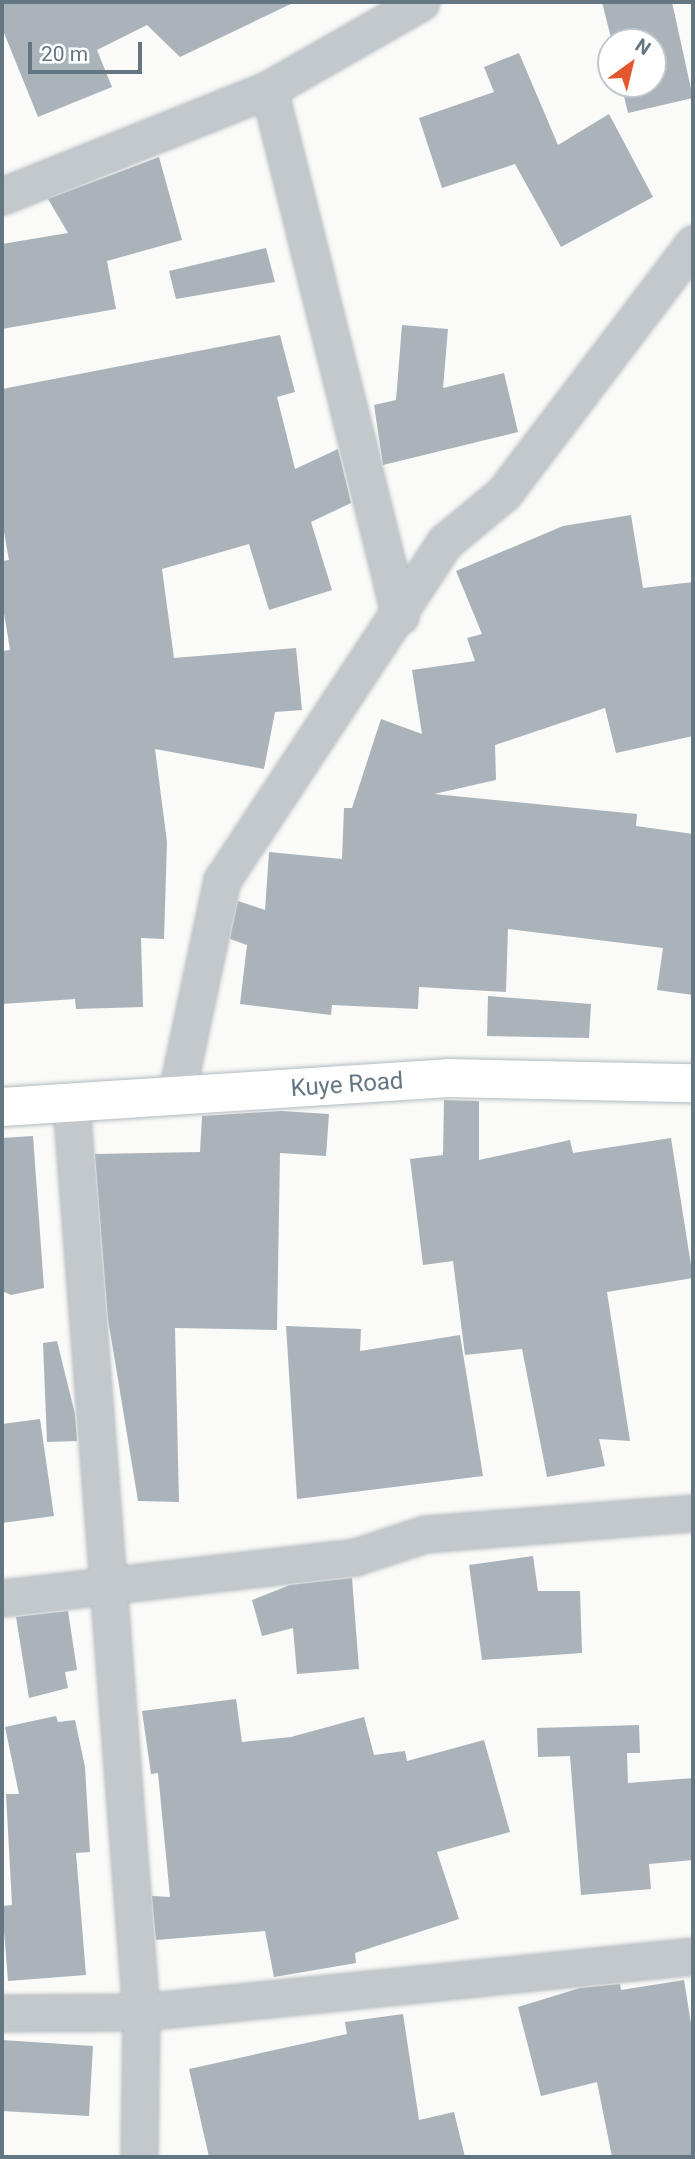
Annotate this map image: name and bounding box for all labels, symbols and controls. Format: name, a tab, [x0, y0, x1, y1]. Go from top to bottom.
scale bar	[32, 28, 145, 72]
north arrow	[597, 28, 667, 98]
text: N	[631, 34, 655, 60]
text: 20 m	[41, 42, 88, 66]
street label: Kuye Road	[290, 1067, 404, 1103]

